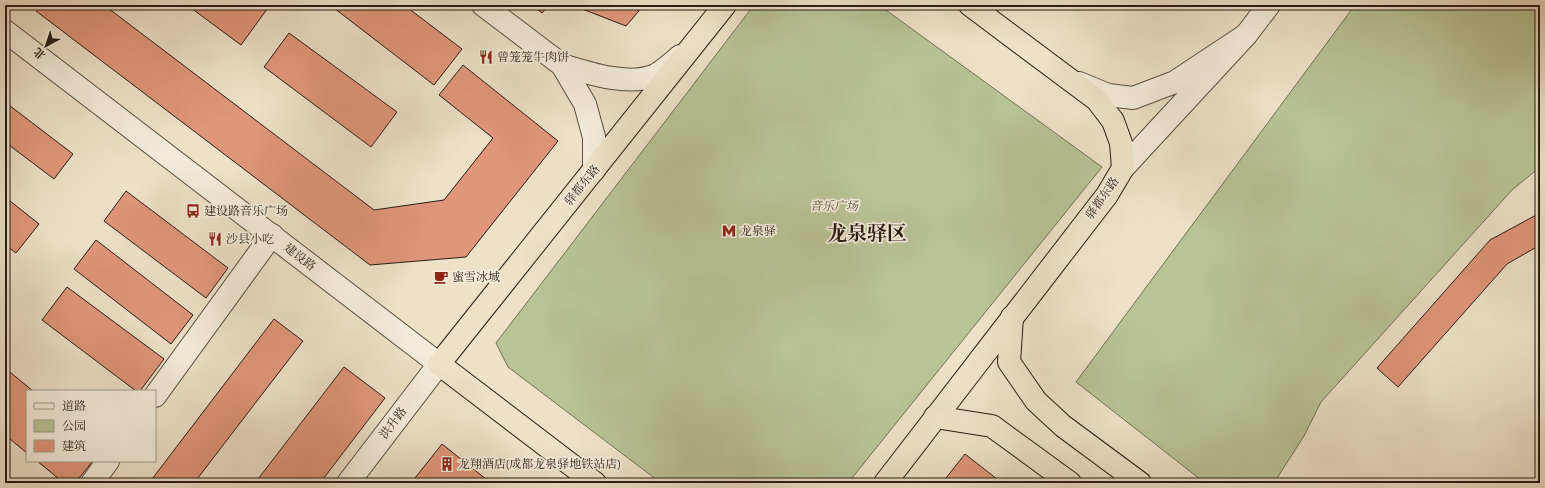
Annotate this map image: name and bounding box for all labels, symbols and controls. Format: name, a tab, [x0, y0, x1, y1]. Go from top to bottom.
north arrow	[26, 26, 66, 66]
text: 北	[31, 44, 49, 63]
restaurant icon: 曾笼笼牛肉饼	[478, 49, 494, 65]
place label: 曾笼笼牛肉饼	[497, 49, 569, 65]
street label: 驿都东路	[561, 161, 603, 209]
street label: 驿都东路	[1082, 174, 1122, 222]
park label: 音乐广场	[810, 198, 859, 214]
bus stop icon: 建设路音乐广场	[185, 203, 201, 219]
place label: 建设路音乐广场	[204, 203, 288, 219]
district label: 龙泉驿区	[827, 220, 907, 247]
metro station icon: 龙泉驿	[721, 223, 737, 239]
place label: 龙泉驿	[740, 223, 776, 239]
restaurant icon: 沙县小吃	[207, 231, 223, 247]
place label: 沙县小吃	[226, 231, 274, 247]
street label: 建设路	[281, 240, 319, 274]
cafe icon: 蜜雪冰城	[433, 269, 449, 285]
place label: 蜜雪冰城	[452, 269, 500, 285]
legend	[26, 390, 156, 462]
text: 道路	[62, 398, 86, 414]
street label: 洪升路	[376, 404, 410, 442]
text: 公园	[62, 418, 86, 434]
text: 建筑	[62, 438, 86, 454]
building icon: 龙翔酒店(成都龙泉驿地铁站店)	[439, 456, 455, 472]
place label: 龙翔酒店(成都龙泉驿地铁站店)	[458, 456, 621, 472]

